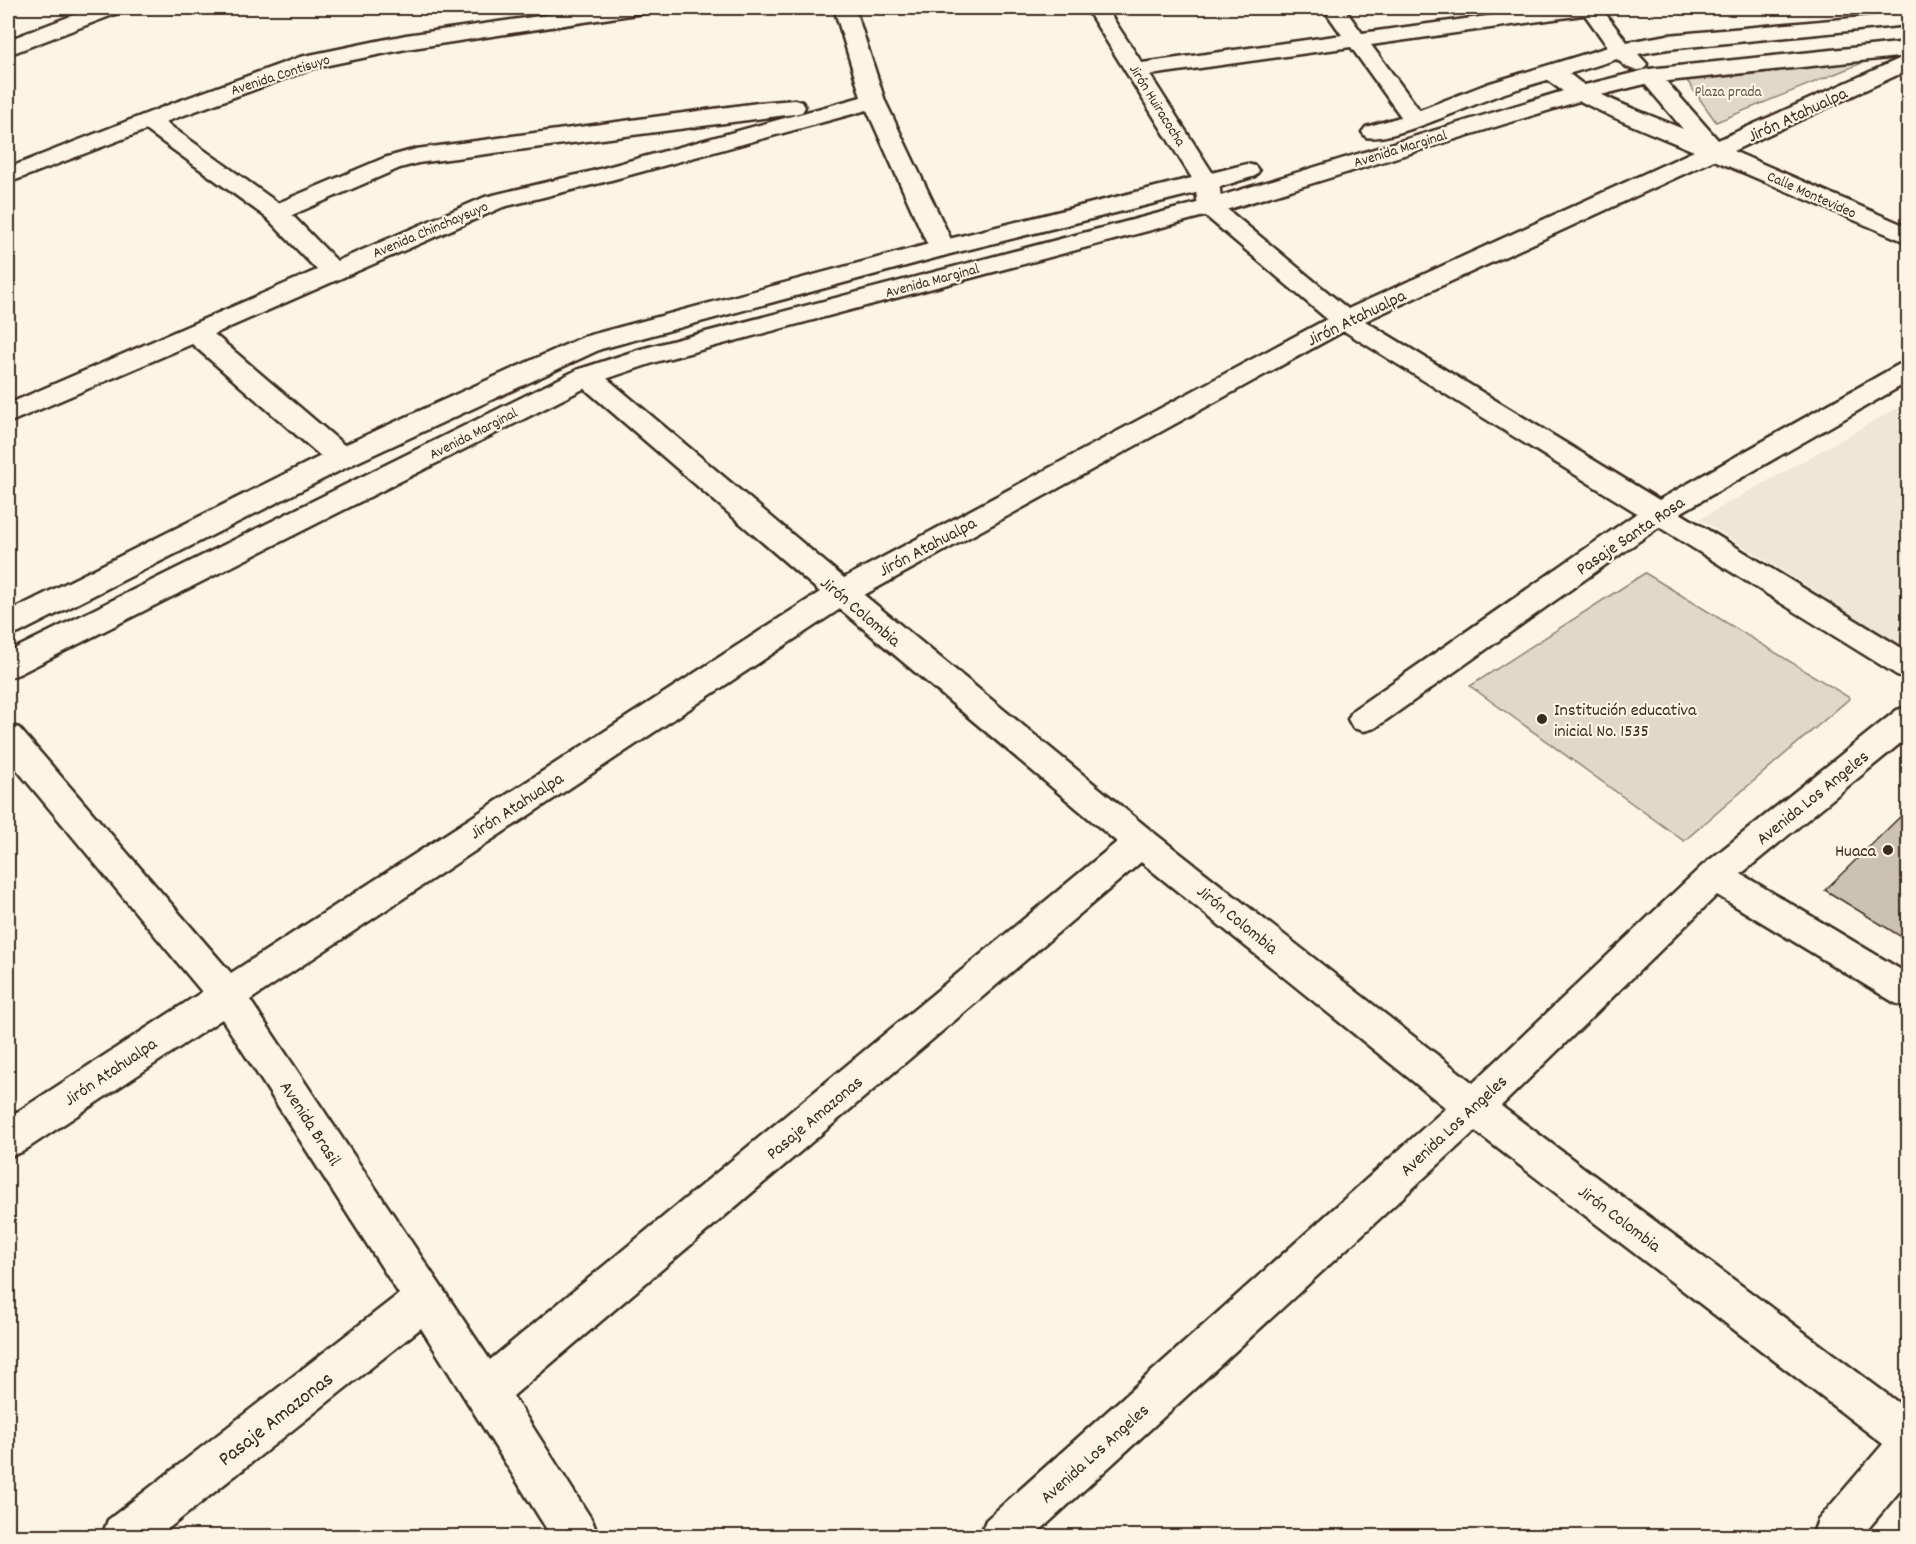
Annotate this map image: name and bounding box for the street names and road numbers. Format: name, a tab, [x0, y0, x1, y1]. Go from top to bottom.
street label: Avenida Contisuyo	[228, 49, 333, 102]
street label: Jirón Huiracocha	[1122, 61, 1191, 152]
street label: Jirón Atahualpa	[1744, 82, 1852, 150]
street label: Avenida Marginal	[1351, 125, 1450, 175]
street label: Calle Montevideo	[1763, 166, 1860, 225]
street label: Avenida Chinchaysuyo	[370, 196, 492, 265]
street label: Avenida Marginal	[883, 259, 982, 305]
street label: Jirón Atahualpa	[1303, 284, 1411, 354]
street label: Avenida Marginal	[426, 403, 522, 466]
street label: Pasaje Santa Rosa	[1572, 491, 1691, 583]
street label: Jirón Atahualpa	[875, 512, 982, 584]
street label: Jirón Colombia	[814, 572, 905, 654]
street label: Avenida Los Angeles	[1752, 746, 1875, 852]
street label: Jirón Atahualpa	[466, 767, 570, 847]
street label: Jirón Colombia	[1190, 880, 1283, 962]
street label: Jirón Atahualpa	[60, 1032, 163, 1113]
street label: Avenida Los Angeles	[1395, 1070, 1514, 1183]
street label: Pasaje Amazonas	[762, 1071, 869, 1167]
street label: Avenida Brasil	[272, 1077, 346, 1172]
street label: Jirón Colombia	[1572, 1181, 1666, 1260]
street label: Pasaje Amazonas	[213, 1366, 341, 1475]
street label: Avenida Los Angeles	[1036, 1399, 1156, 1511]

